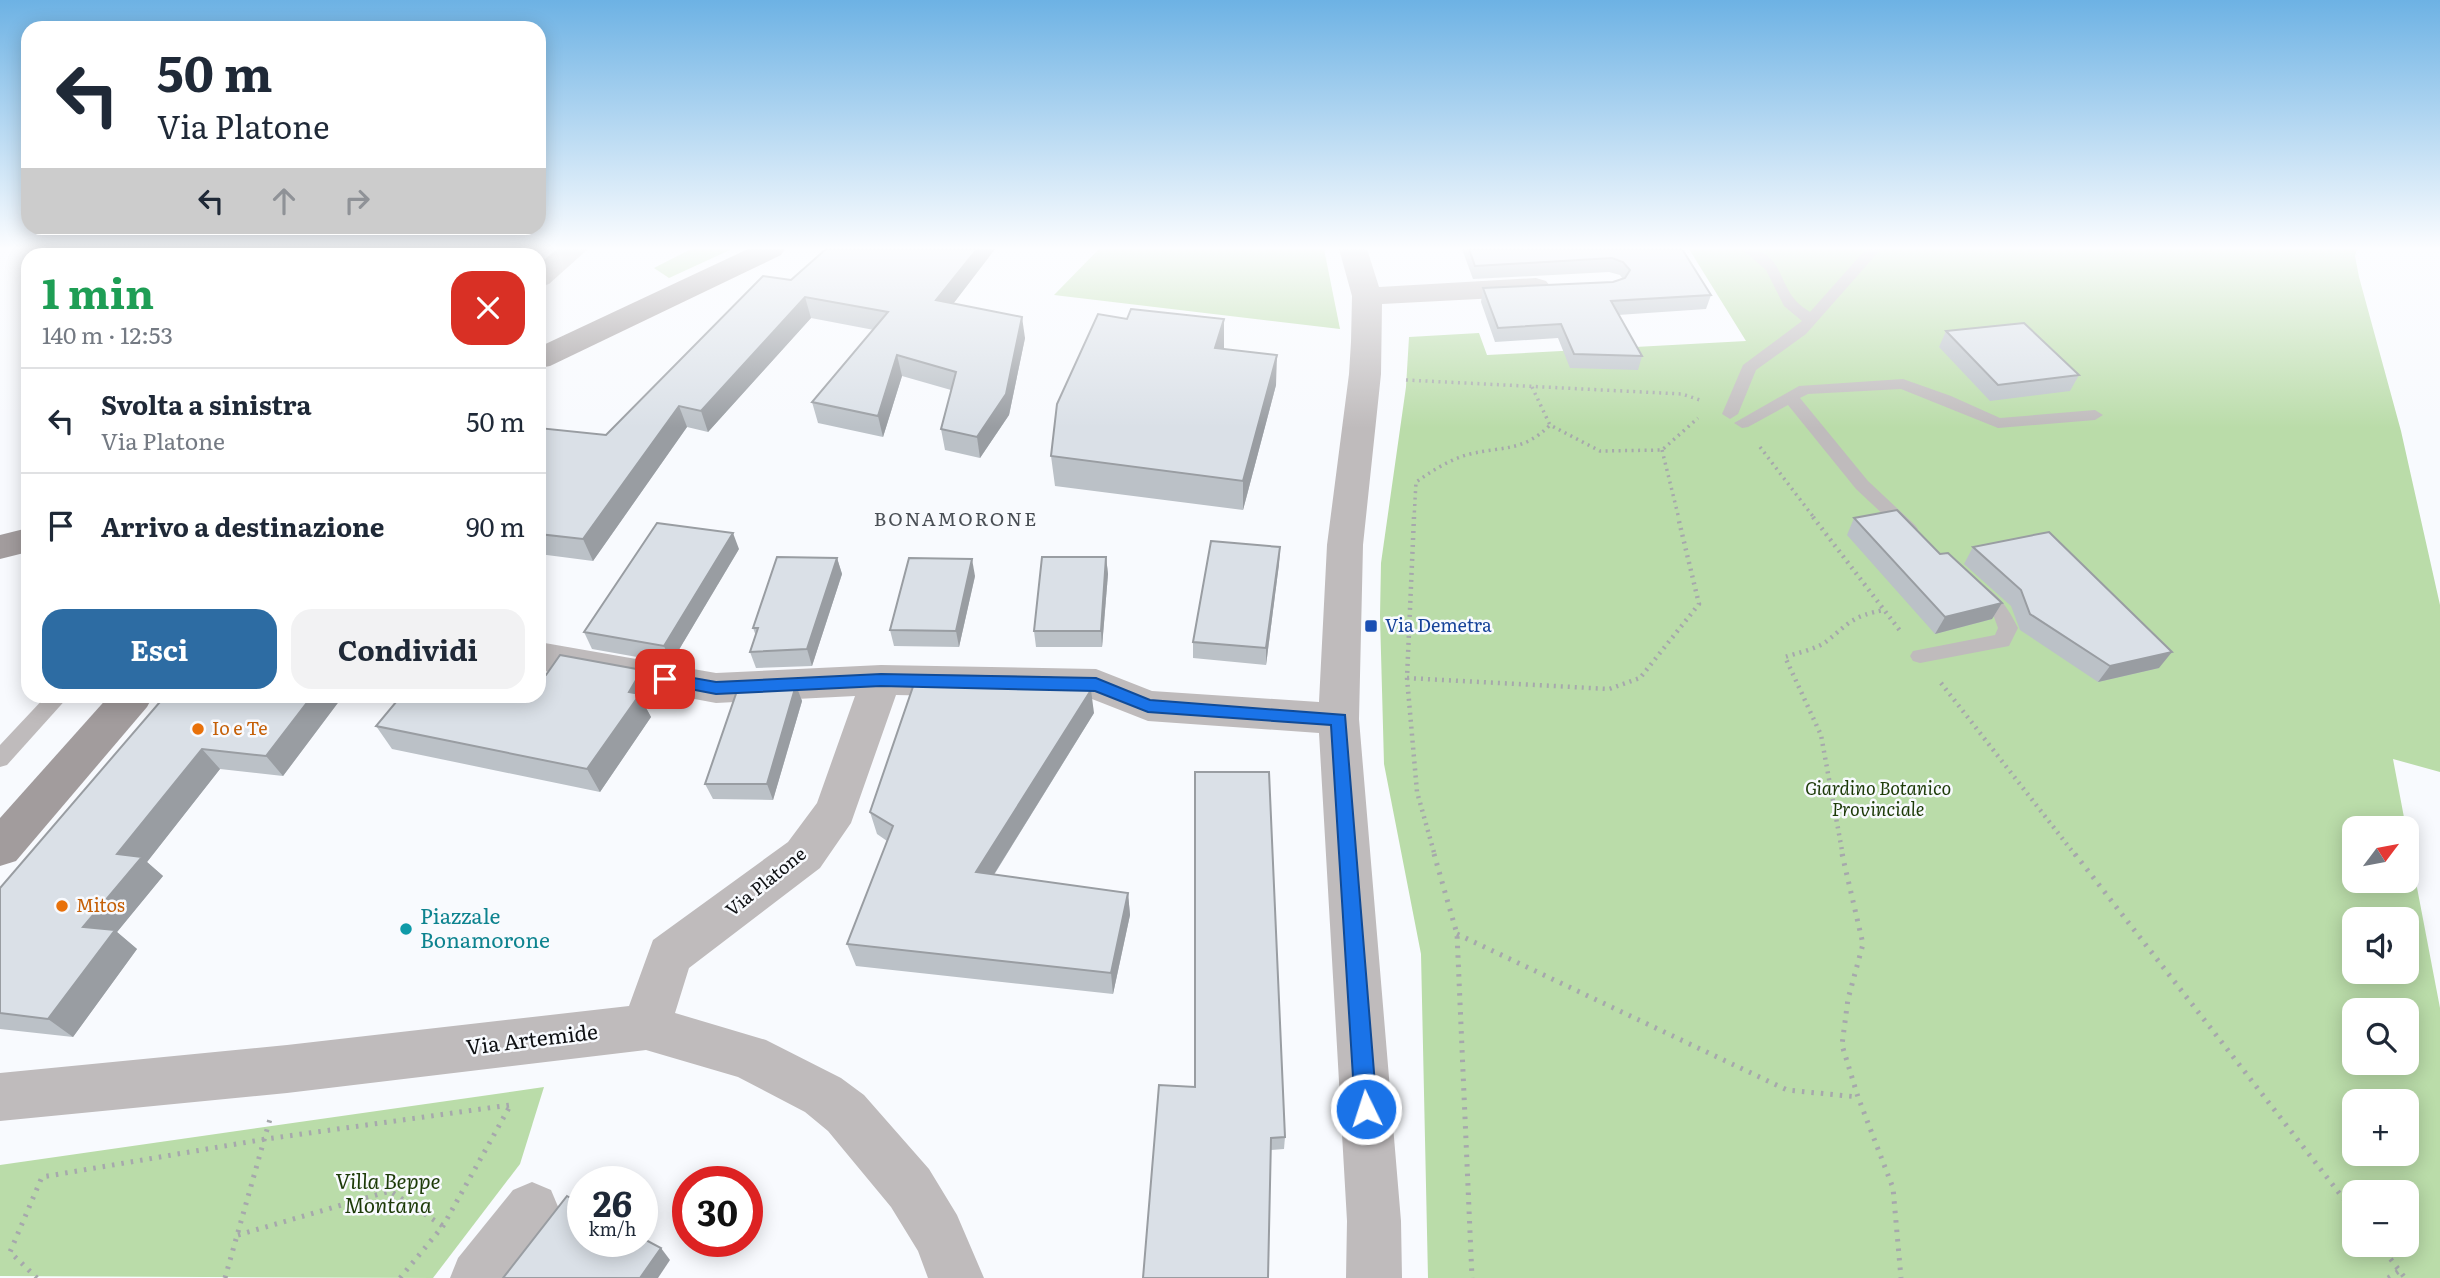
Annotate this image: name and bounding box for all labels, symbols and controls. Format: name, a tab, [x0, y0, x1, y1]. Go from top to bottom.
text: 50 m	[157, 34, 273, 107]
icon: left	[42, 49, 133, 140]
text: Via Platone	[157, 101, 330, 149]
icon: left	[192, 182, 230, 220]
icon: ahead	[265, 182, 303, 220]
icon: right	[338, 182, 376, 220]
text: 1 min	[42, 260, 154, 322]
button: close	[451, 271, 525, 345]
text: 140 m · 12:53	[42, 317, 173, 351]
text: Svolta a sinistra	[101, 384, 312, 423]
text: 50 m	[466, 401, 525, 440]
icon: left	[42, 402, 80, 440]
text: Via Platone	[101, 423, 225, 457]
district label: BONAMORONE	[874, 504, 1038, 532]
text: Arrivo a destinazione	[101, 506, 385, 545]
text: 90 m	[466, 506, 525, 545]
icon: arrive	[42, 507, 80, 545]
button: Esci	[42, 609, 277, 689]
button: Condividi	[291, 609, 525, 689]
place label: Via Demetra	[1385, 611, 1492, 638]
marker: Via Demetra	[1363, 618, 1379, 634]
pin	[635, 649, 695, 709]
icon: arrive	[646, 660, 684, 698]
place label: Io e Te	[212, 714, 268, 741]
marker: Io e Te	[190, 721, 206, 737]
park label: Giardino Botanico Provinciale	[1805, 774, 1951, 822]
north arrow	[2342, 816, 2418, 892]
map controls	[2342, 816, 2419, 1257]
street label: Via Platone	[719, 840, 811, 922]
place label: Mitos	[76, 891, 125, 918]
marker: Mitos	[54, 898, 70, 914]
place label: Piazzale Bonamorone	[420, 899, 550, 954]
button: sound	[2342, 907, 2419, 984]
marker: Piazzale Bonamorone	[398, 921, 414, 937]
button: search	[2342, 998, 2419, 1075]
street label: Via Artemide	[464, 1014, 600, 1061]
position arrow	[1329, 1072, 1403, 1146]
button: +	[2342, 1089, 2419, 1166]
park label: Villa Beppe Montana	[335, 1164, 441, 1219]
speed limit sign: 30	[672, 1166, 763, 1257]
text: 26	[593, 1176, 632, 1228]
button: −	[2342, 1180, 2419, 1257]
text: km/h	[589, 1215, 636, 1242]

